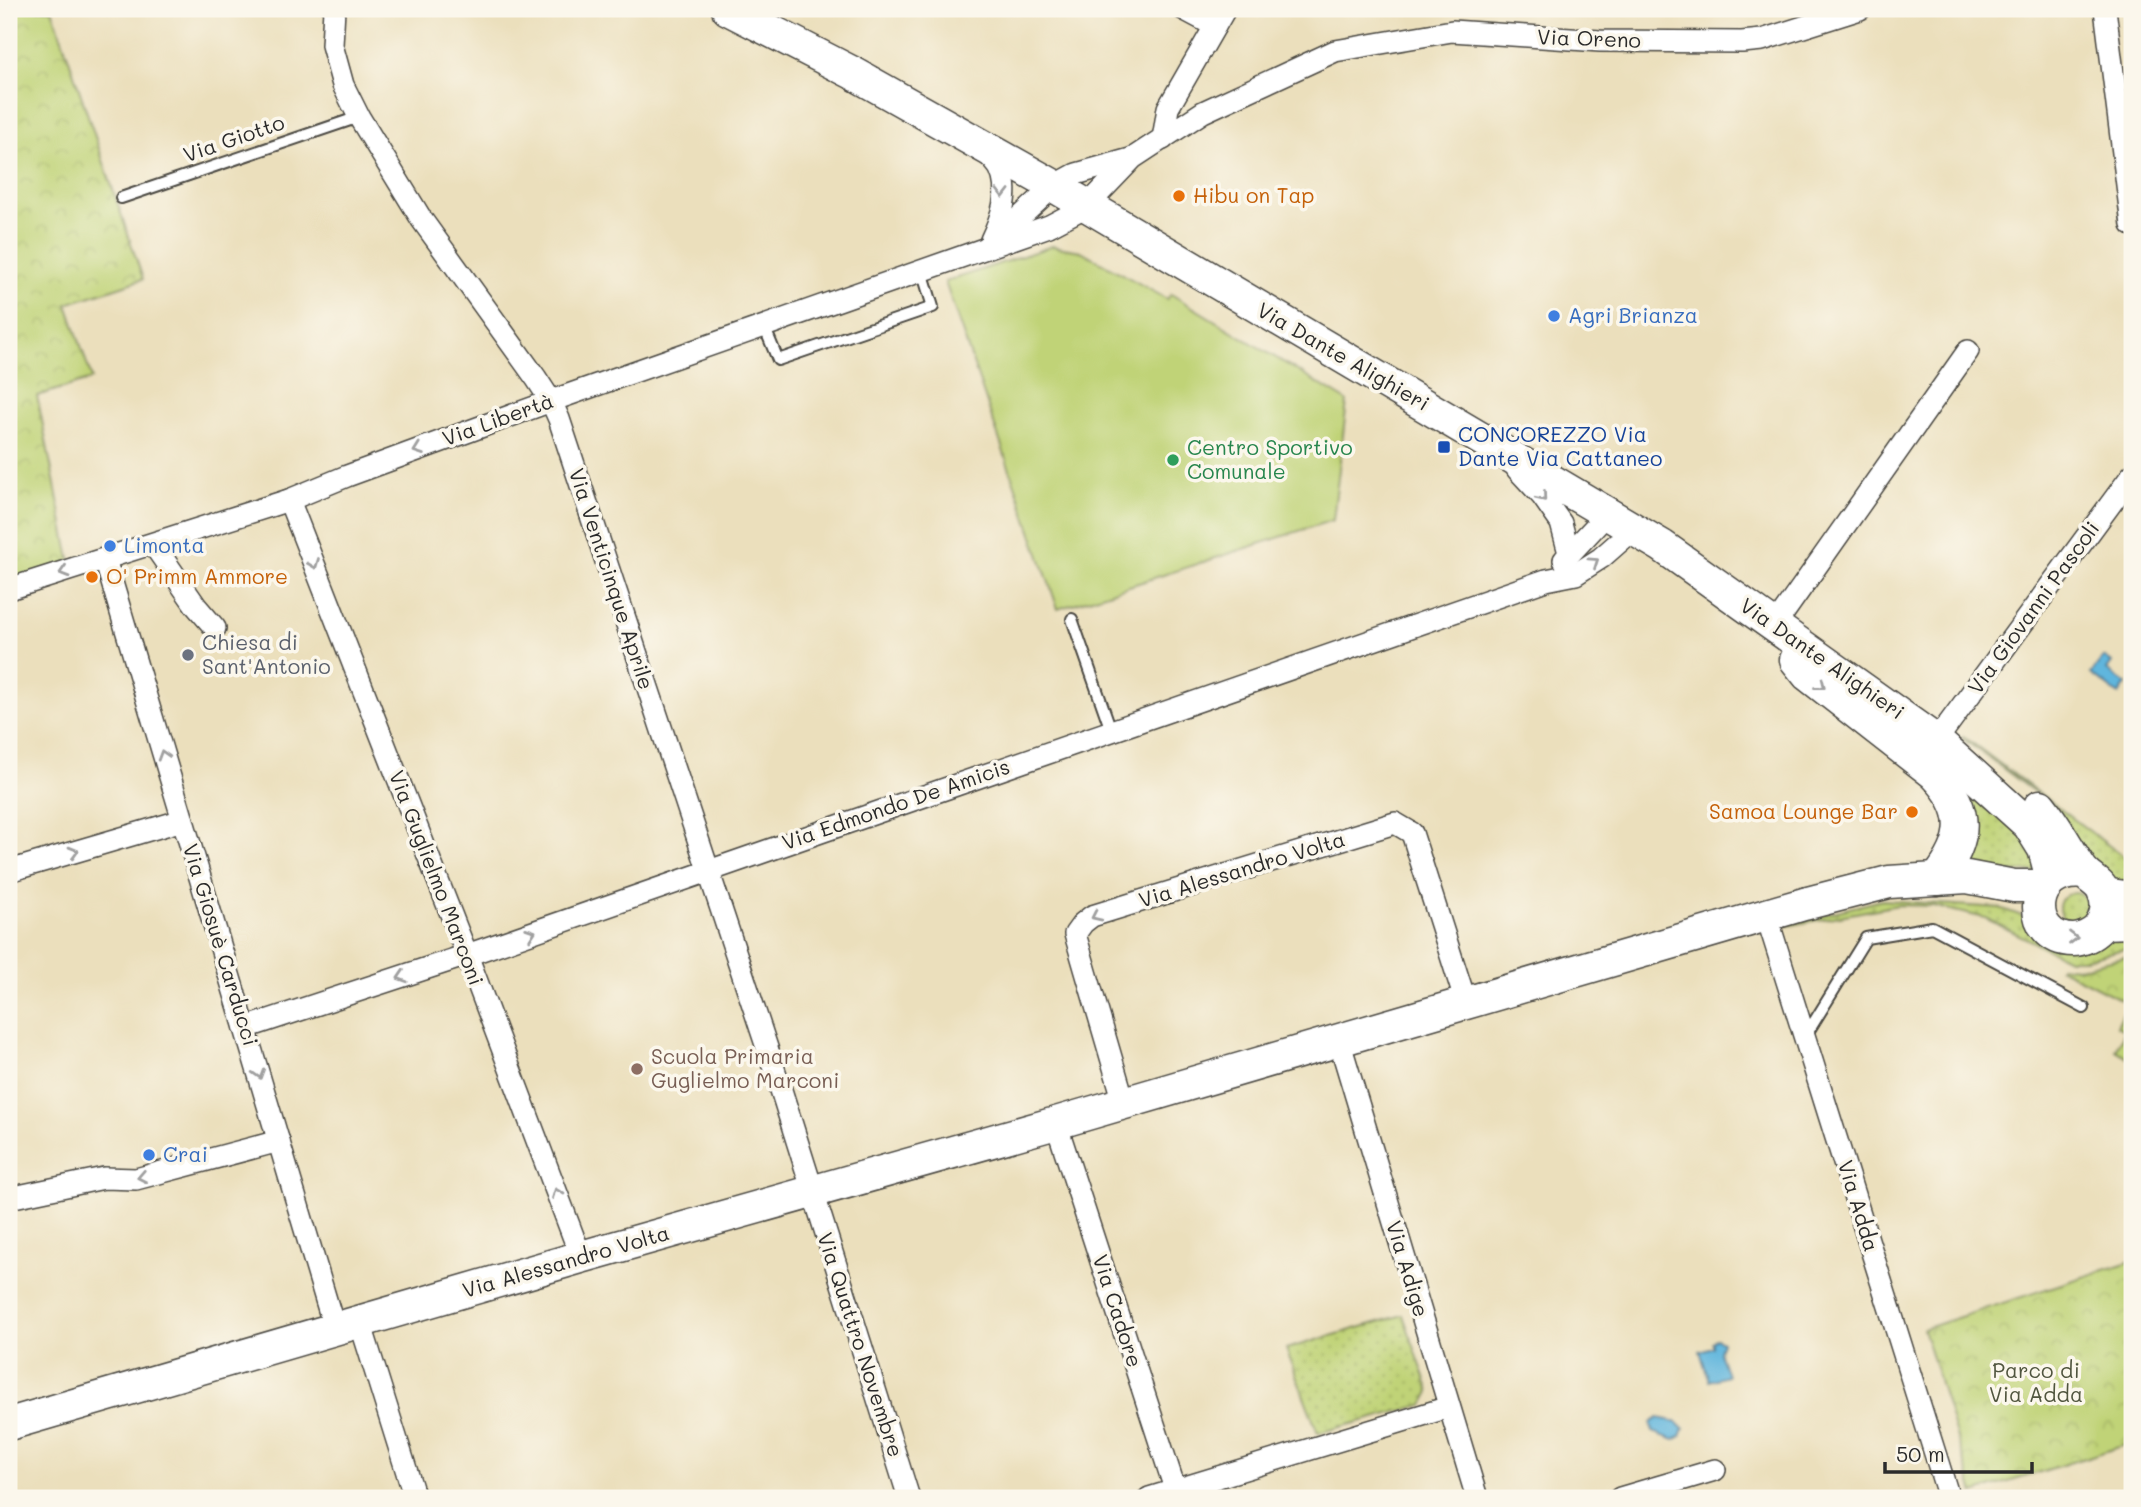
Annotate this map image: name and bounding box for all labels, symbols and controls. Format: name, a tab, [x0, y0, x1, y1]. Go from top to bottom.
street label: Via Oreno	[1537, 22, 1641, 53]
street label: Via Giotto	[179, 108, 288, 167]
place label: Hibu on Tap	[1193, 181, 1315, 208]
one-way arrow	[995, 188, 1011, 199]
marker: Hibu on Tap	[1171, 188, 1187, 204]
street label: Via Dante Alighieri	[1253, 295, 1435, 416]
place label: Agri Brianza	[1568, 301, 1698, 328]
marker: Agri Brianza	[1546, 308, 1562, 324]
street label: Via Libertà	[438, 386, 557, 451]
place label: CONCOREZZO Via Dante Via Cattaneo	[1458, 420, 1663, 471]
place label: Centro Sportivo Comunale	[1187, 433, 1353, 484]
marker: CONCOREZZO Via Dante Via Cattaneo	[1436, 439, 1452, 455]
one-way arrow	[413, 442, 425, 456]
marker: Centro Sportivo Comunale	[1165, 452, 1181, 468]
street label: Via Venticinque Aprile	[564, 464, 661, 693]
one-way arrow	[1533, 489, 1546, 501]
street label: Via Giovanni Pascoli	[1961, 515, 2105, 699]
place label: Limonta	[124, 531, 205, 558]
marker: Limonta	[102, 538, 118, 554]
one-way arrow	[305, 557, 319, 569]
one-way arrow	[1586, 558, 1599, 570]
place label: O' Primm Ammore	[106, 562, 288, 589]
one-way arrow	[59, 564, 71, 578]
marker: O' Primm Ammore	[84, 569, 100, 585]
street label: Via Dante Alighieri	[1735, 591, 1910, 725]
place label: Chiesa di Sant'Antonio	[202, 628, 331, 679]
marker: Chiesa di Sant'Antonio	[180, 647, 196, 663]
one-way arrow	[1813, 676, 1826, 689]
one-way arrow	[157, 749, 172, 761]
street label: Via Edmondo De Amicis	[778, 752, 1013, 855]
street label: Via Guglielmo Marconi	[384, 766, 491, 989]
place label: Samoa Lounge Bar	[1709, 797, 1898, 824]
marker: Samoa Lounge Bar	[1904, 804, 1920, 820]
street label: Via Alessandro Volta	[1135, 824, 1348, 913]
street label: Via Giosuè Carducci	[178, 840, 265, 1049]
one-way arrow	[68, 845, 80, 860]
one-way arrow	[1091, 908, 1103, 922]
one-way arrow	[525, 927, 537, 941]
one-way arrow	[2068, 930, 2079, 946]
one-way arrow	[396, 968, 408, 983]
place label: Scuola Primaria Guglielmo Marconi	[651, 1042, 839, 1093]
marker: Scuola Primaria Guglielmo Marconi	[629, 1061, 645, 1077]
one-way arrow	[250, 1067, 265, 1079]
place label: Crai	[163, 1140, 208, 1167]
marker: Crai	[141, 1147, 157, 1163]
street label: Via Adda	[1833, 1157, 1886, 1254]
one-way arrow	[136, 1168, 148, 1183]
one-way arrow	[551, 1188, 565, 1200]
street label: Via Adige	[1381, 1217, 1436, 1320]
street label: Via Alessandro Volta	[459, 1218, 672, 1303]
street label: Via Quattro Novembre	[812, 1229, 911, 1460]
street label: Via Cadore	[1087, 1251, 1149, 1370]
park label: Parco di Via Adda	[1989, 1356, 2083, 1407]
scale bar	[1885, 1430, 2032, 1474]
text: 50 m	[1896, 1440, 1945, 1467]

